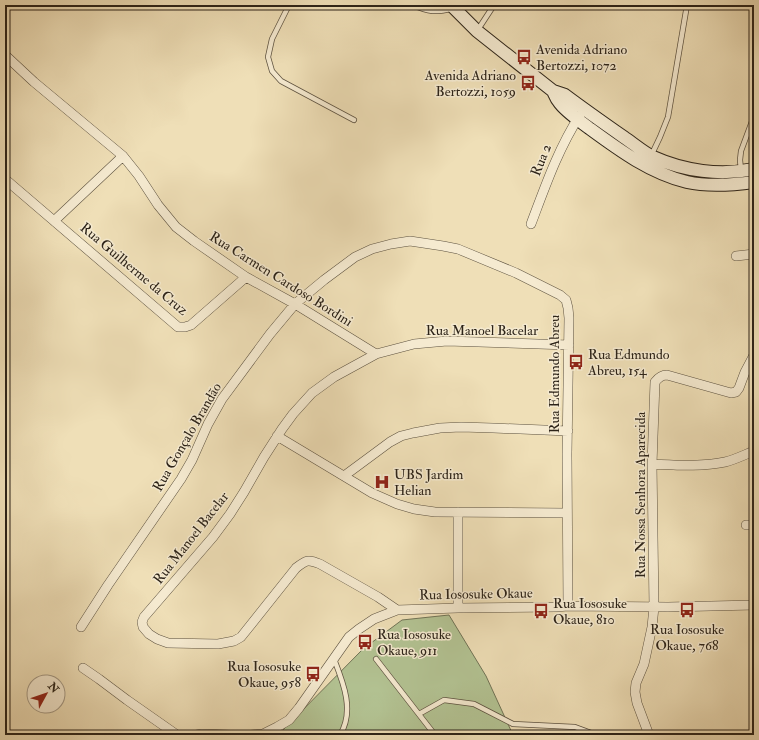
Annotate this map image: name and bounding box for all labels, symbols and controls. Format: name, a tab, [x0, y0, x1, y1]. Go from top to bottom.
place label: Avenida Adriano Bertozzi, 1072	[535, 41, 627, 74]
bus stop icon: Avenida Adriano Bertozzi, 1072	[515, 48, 533, 66]
place label: Avenida Adriano Bertozzi, 1059	[424, 67, 516, 100]
bus stop icon: Avenida Adriano Bertozzi, 1059	[519, 74, 537, 92]
street label: Rua 2	[527, 142, 555, 178]
street label: Rua Guilherme da Cruz	[77, 219, 191, 319]
street label: Rua Carmen Cardoso Bordini	[206, 228, 356, 330]
street label: Rua Edmundo Abreu	[546, 315, 563, 433]
street label: Rua Manoel Bacelar	[426, 322, 539, 339]
place label: Rua Edmundo Abreu, 154	[587, 346, 670, 379]
bus stop icon: Rua Edmundo Abreu, 154	[567, 353, 585, 371]
street label: Rua Gonçalo Brandão	[149, 379, 225, 494]
street label: Rua Nossa Senhora Aparecida	[632, 411, 650, 578]
place label: UBS Jardim Helian	[394, 466, 464, 499]
hospital icon: UBS Jardim Helian	[373, 473, 391, 491]
street label: Rua Manoel Bacelar	[150, 488, 233, 587]
street label: Rua Iososuke Okaue	[419, 585, 533, 603]
place label: Rua Iososuke Okaue, 810	[553, 595, 627, 628]
bus stop icon: Rua Iososuke Okaue, 768	[678, 601, 696, 619]
bus stop icon: Rua Iososuke Okaue, 810	[532, 602, 550, 620]
place label: Rua Iososuke Okaue, 768	[650, 621, 724, 654]
place label: Rua Iososuke Okaue, 911	[377, 626, 451, 659]
bus stop icon: Rua Iososuke Okaue, 911	[356, 633, 374, 651]
place label: Rua Iososuke Okaue, 958	[227, 658, 301, 691]
bus stop icon: Rua Iososuke Okaue, 958	[304, 665, 322, 683]
north arrow	[26, 674, 66, 714]
text: N	[44, 679, 62, 697]

